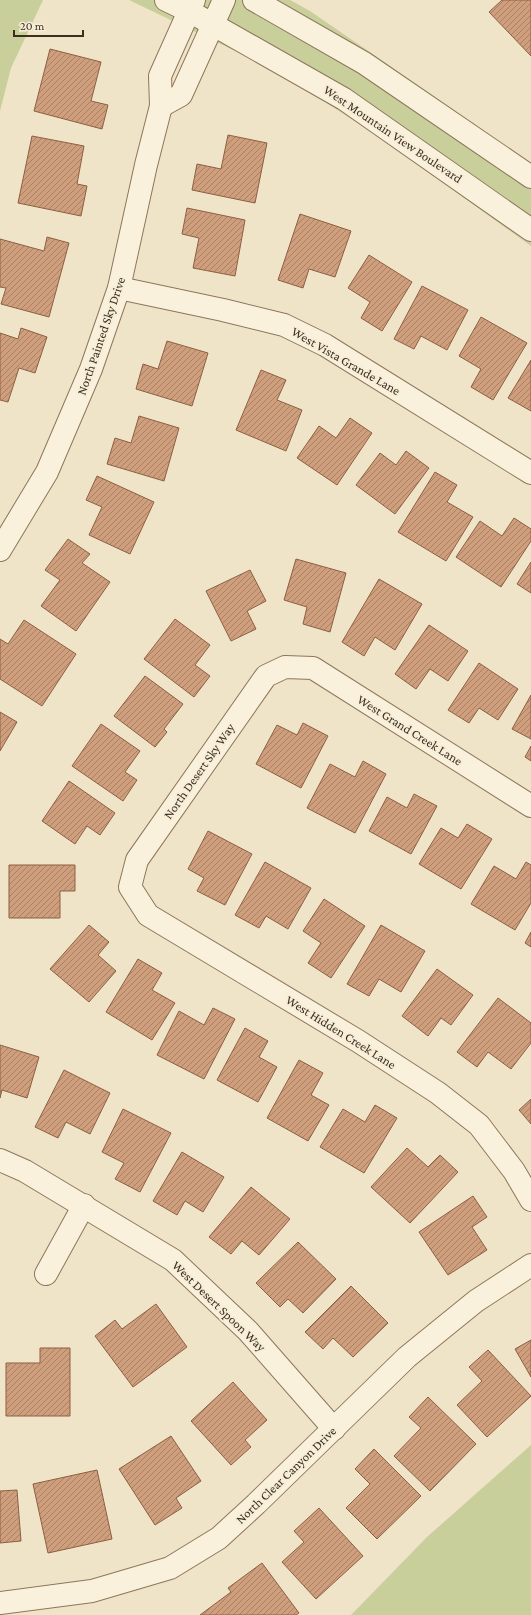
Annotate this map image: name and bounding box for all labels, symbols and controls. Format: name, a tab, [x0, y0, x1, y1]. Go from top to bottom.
scale bar	[14, 12, 83, 38]
text: 20 m	[20, 19, 45, 33]
street label: West Mountain View Boulevard	[321, 82, 465, 186]
street label: North Painted Sky Drive	[74, 275, 128, 397]
street label: West Vista Grande Lane	[289, 324, 403, 398]
street label: West Grand Creek Lane	[355, 692, 466, 769]
street label: North Desert Sky Way	[160, 719, 238, 822]
street label: West Hidden Creek Lane	[283, 992, 399, 1072]
street label: West Desert Spoon Way	[169, 1258, 270, 1355]
street label: North Clear Canyon Drive	[233, 1423, 340, 1527]

